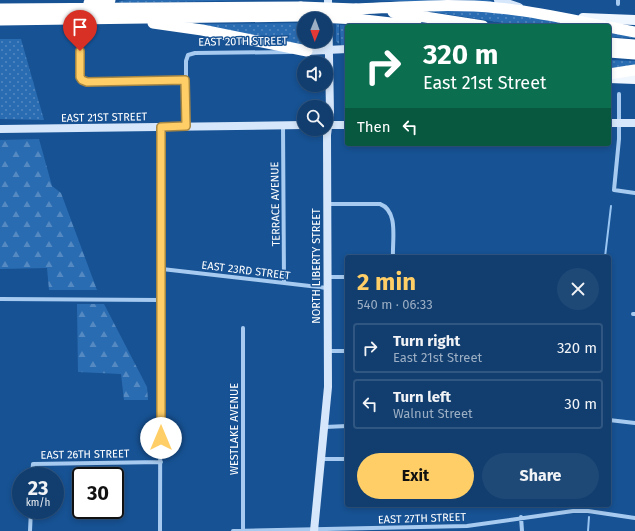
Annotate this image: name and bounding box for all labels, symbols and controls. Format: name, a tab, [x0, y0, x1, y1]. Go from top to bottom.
pin	[63, 10, 97, 51]
north arrow	[297, 12, 333, 48]
map controls	[297, 12, 333, 136]
icon: arrive	[69, 16, 91, 38]
street label: EAST 20TH STREET	[198, 34, 288, 49]
text: 320 m	[423, 38, 498, 71]
icon: right	[357, 40, 409, 92]
button: sound	[297, 56, 333, 92]
text: East 21st Street	[423, 72, 546, 94]
button: search	[297, 100, 333, 136]
street label: EAST 21ST STREET	[61, 110, 148, 125]
icon: left	[399, 116, 421, 138]
text: Then	[357, 118, 391, 136]
street label: TERRACE AVENUE	[268, 161, 283, 247]
street label: NORTH LIBERTY STREET	[310, 208, 323, 324]
street label: EAST 23RD STREET	[201, 259, 292, 282]
text: 2 min	[357, 268, 416, 296]
button: close	[557, 268, 599, 310]
text: 540 m · 06:33	[357, 297, 433, 312]
text: Turn right	[393, 332, 460, 350]
icon: right	[359, 337, 381, 359]
text: 320 m	[557, 339, 597, 357]
text: East 21st Street	[393, 350, 482, 365]
street label: WESTLAKE AVENUE	[228, 383, 241, 475]
text: Turn left	[393, 388, 451, 406]
icon: left	[359, 393, 381, 415]
text: 30 m	[564, 395, 597, 413]
text: Walnut Street	[393, 406, 473, 421]
position arrow	[140, 417, 182, 459]
street label: EAST 26TH STREET	[40, 447, 130, 462]
button: Exit	[357, 453, 474, 499]
button: Share	[482, 453, 599, 499]
speed limit sign: 30	[72, 467, 124, 519]
text: 23	[28, 476, 48, 500]
text: km/h	[26, 497, 50, 509]
street label: EAST 27TH STREET	[378, 510, 467, 527]

